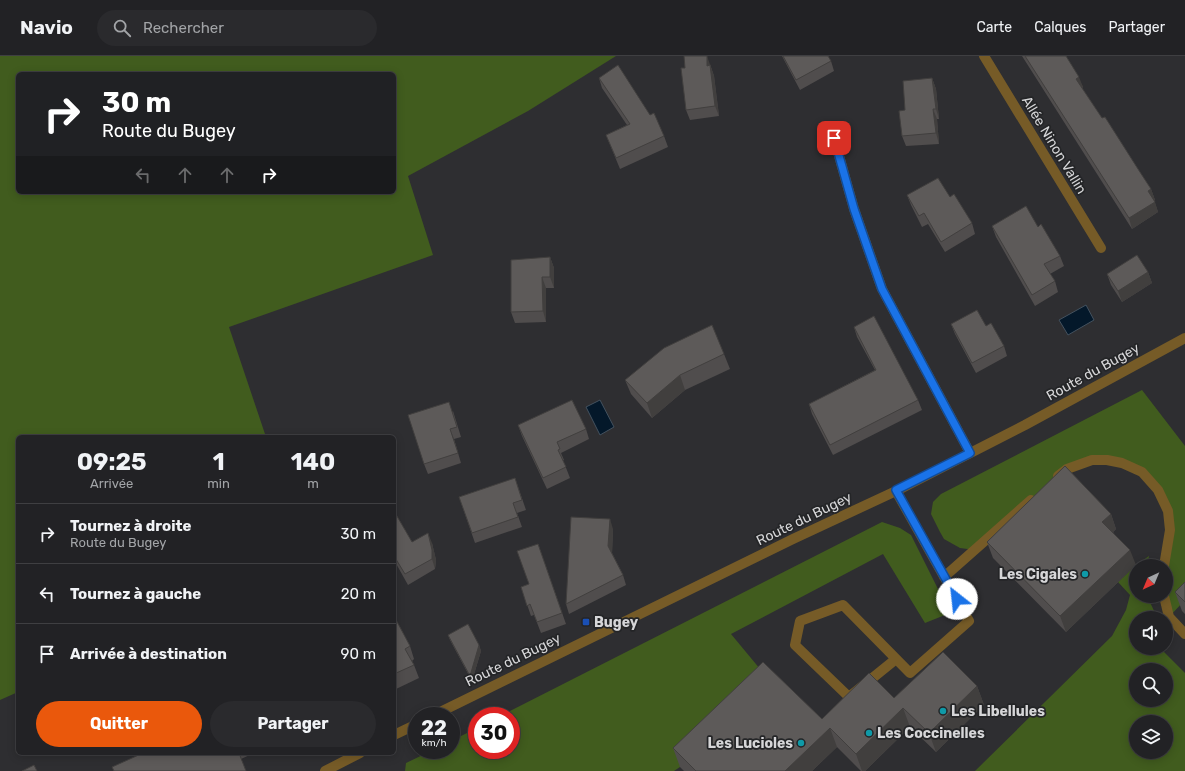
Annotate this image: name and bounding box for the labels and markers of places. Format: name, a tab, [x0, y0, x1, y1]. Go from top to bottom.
pin	[817, 121, 851, 155]
place label: Les Cigales	[999, 566, 1077, 583]
marker: Les Cigales	[1080, 569, 1090, 579]
place label: Bugey	[594, 614, 639, 631]
marker: Bugey	[581, 617, 591, 627]
place label: Les Libellules	[951, 703, 1045, 720]
marker: Les Libellules	[938, 706, 948, 716]
place label: Les Coccinelles	[877, 725, 985, 742]
marker: Les Coccinelles	[864, 728, 874, 738]
place label: Les Lucioles	[708, 735, 793, 752]
marker: Les Lucioles	[796, 738, 806, 748]

